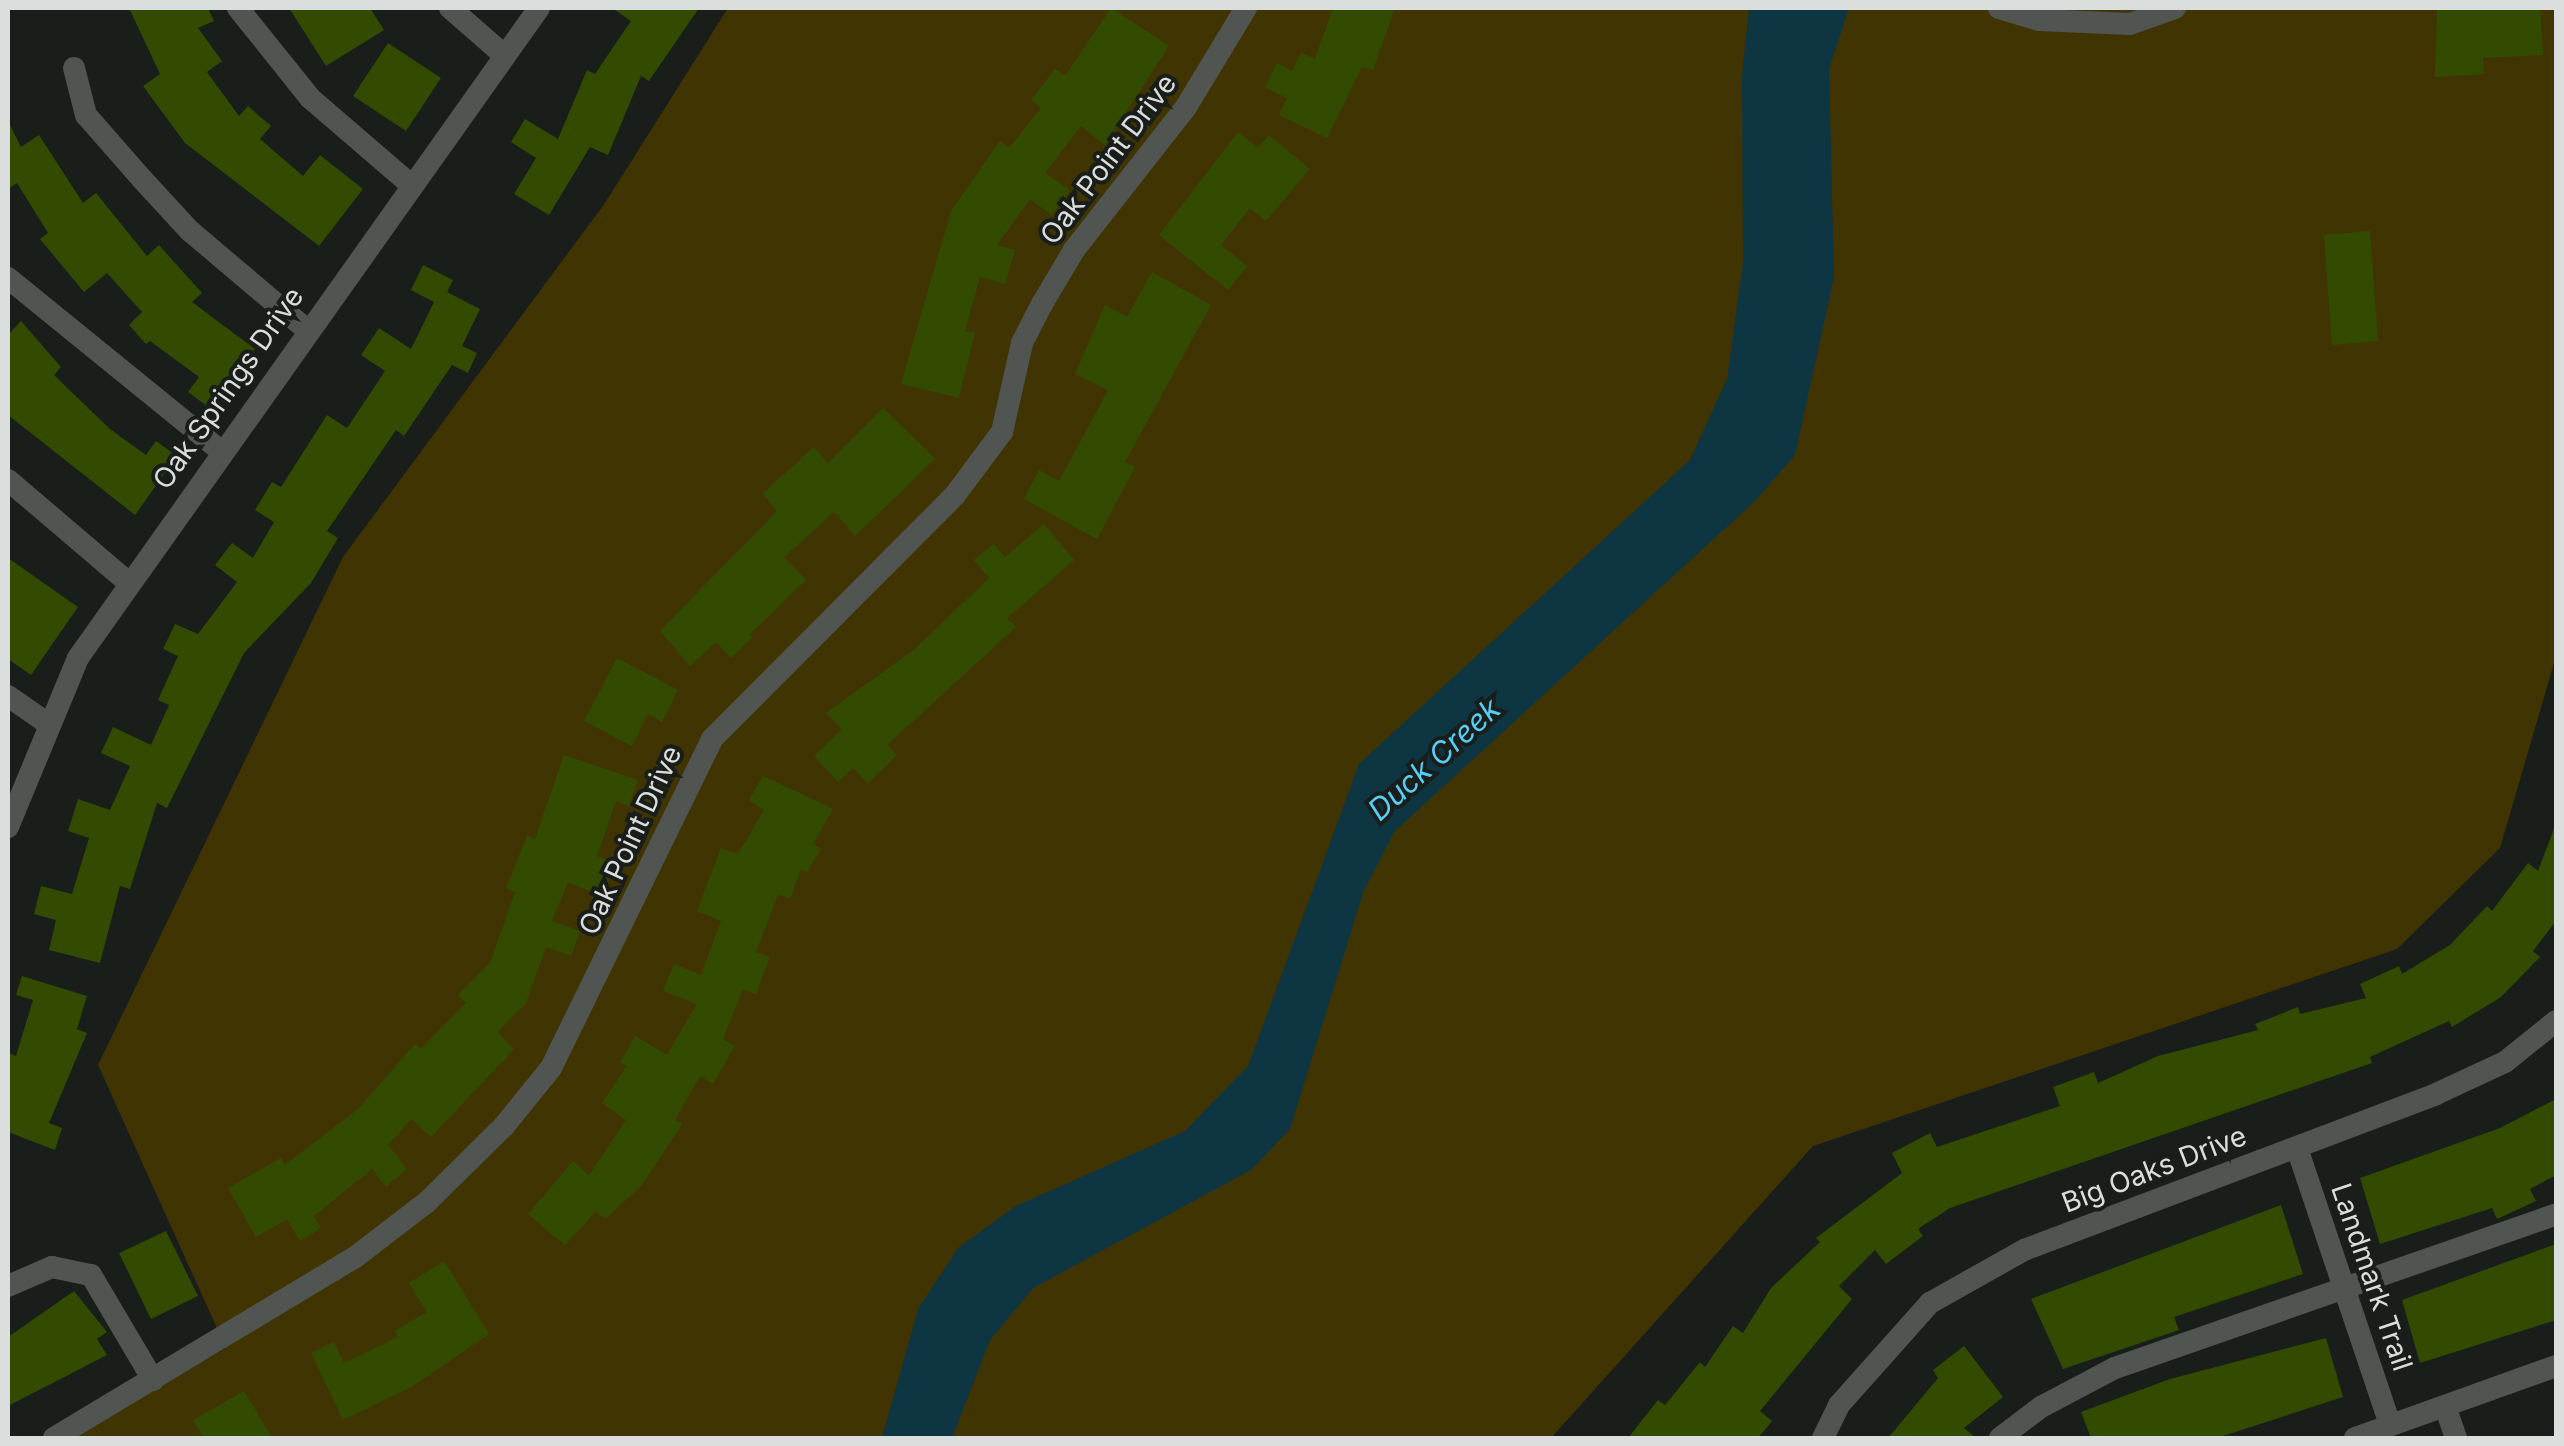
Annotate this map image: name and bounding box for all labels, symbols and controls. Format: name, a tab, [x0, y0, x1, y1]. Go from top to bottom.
street label: Oak Point Drive	[1033, 67, 1183, 251]
street label: Oak Springs Drive	[146, 280, 310, 496]
water label: Duck Creek	[1361, 690, 1507, 828]
street label: Oak Point Drive	[572, 740, 688, 940]
street label: Big Oaks Drive	[2057, 1118, 2251, 1220]
street label: Landmark Trail	[2324, 1179, 2420, 1375]

